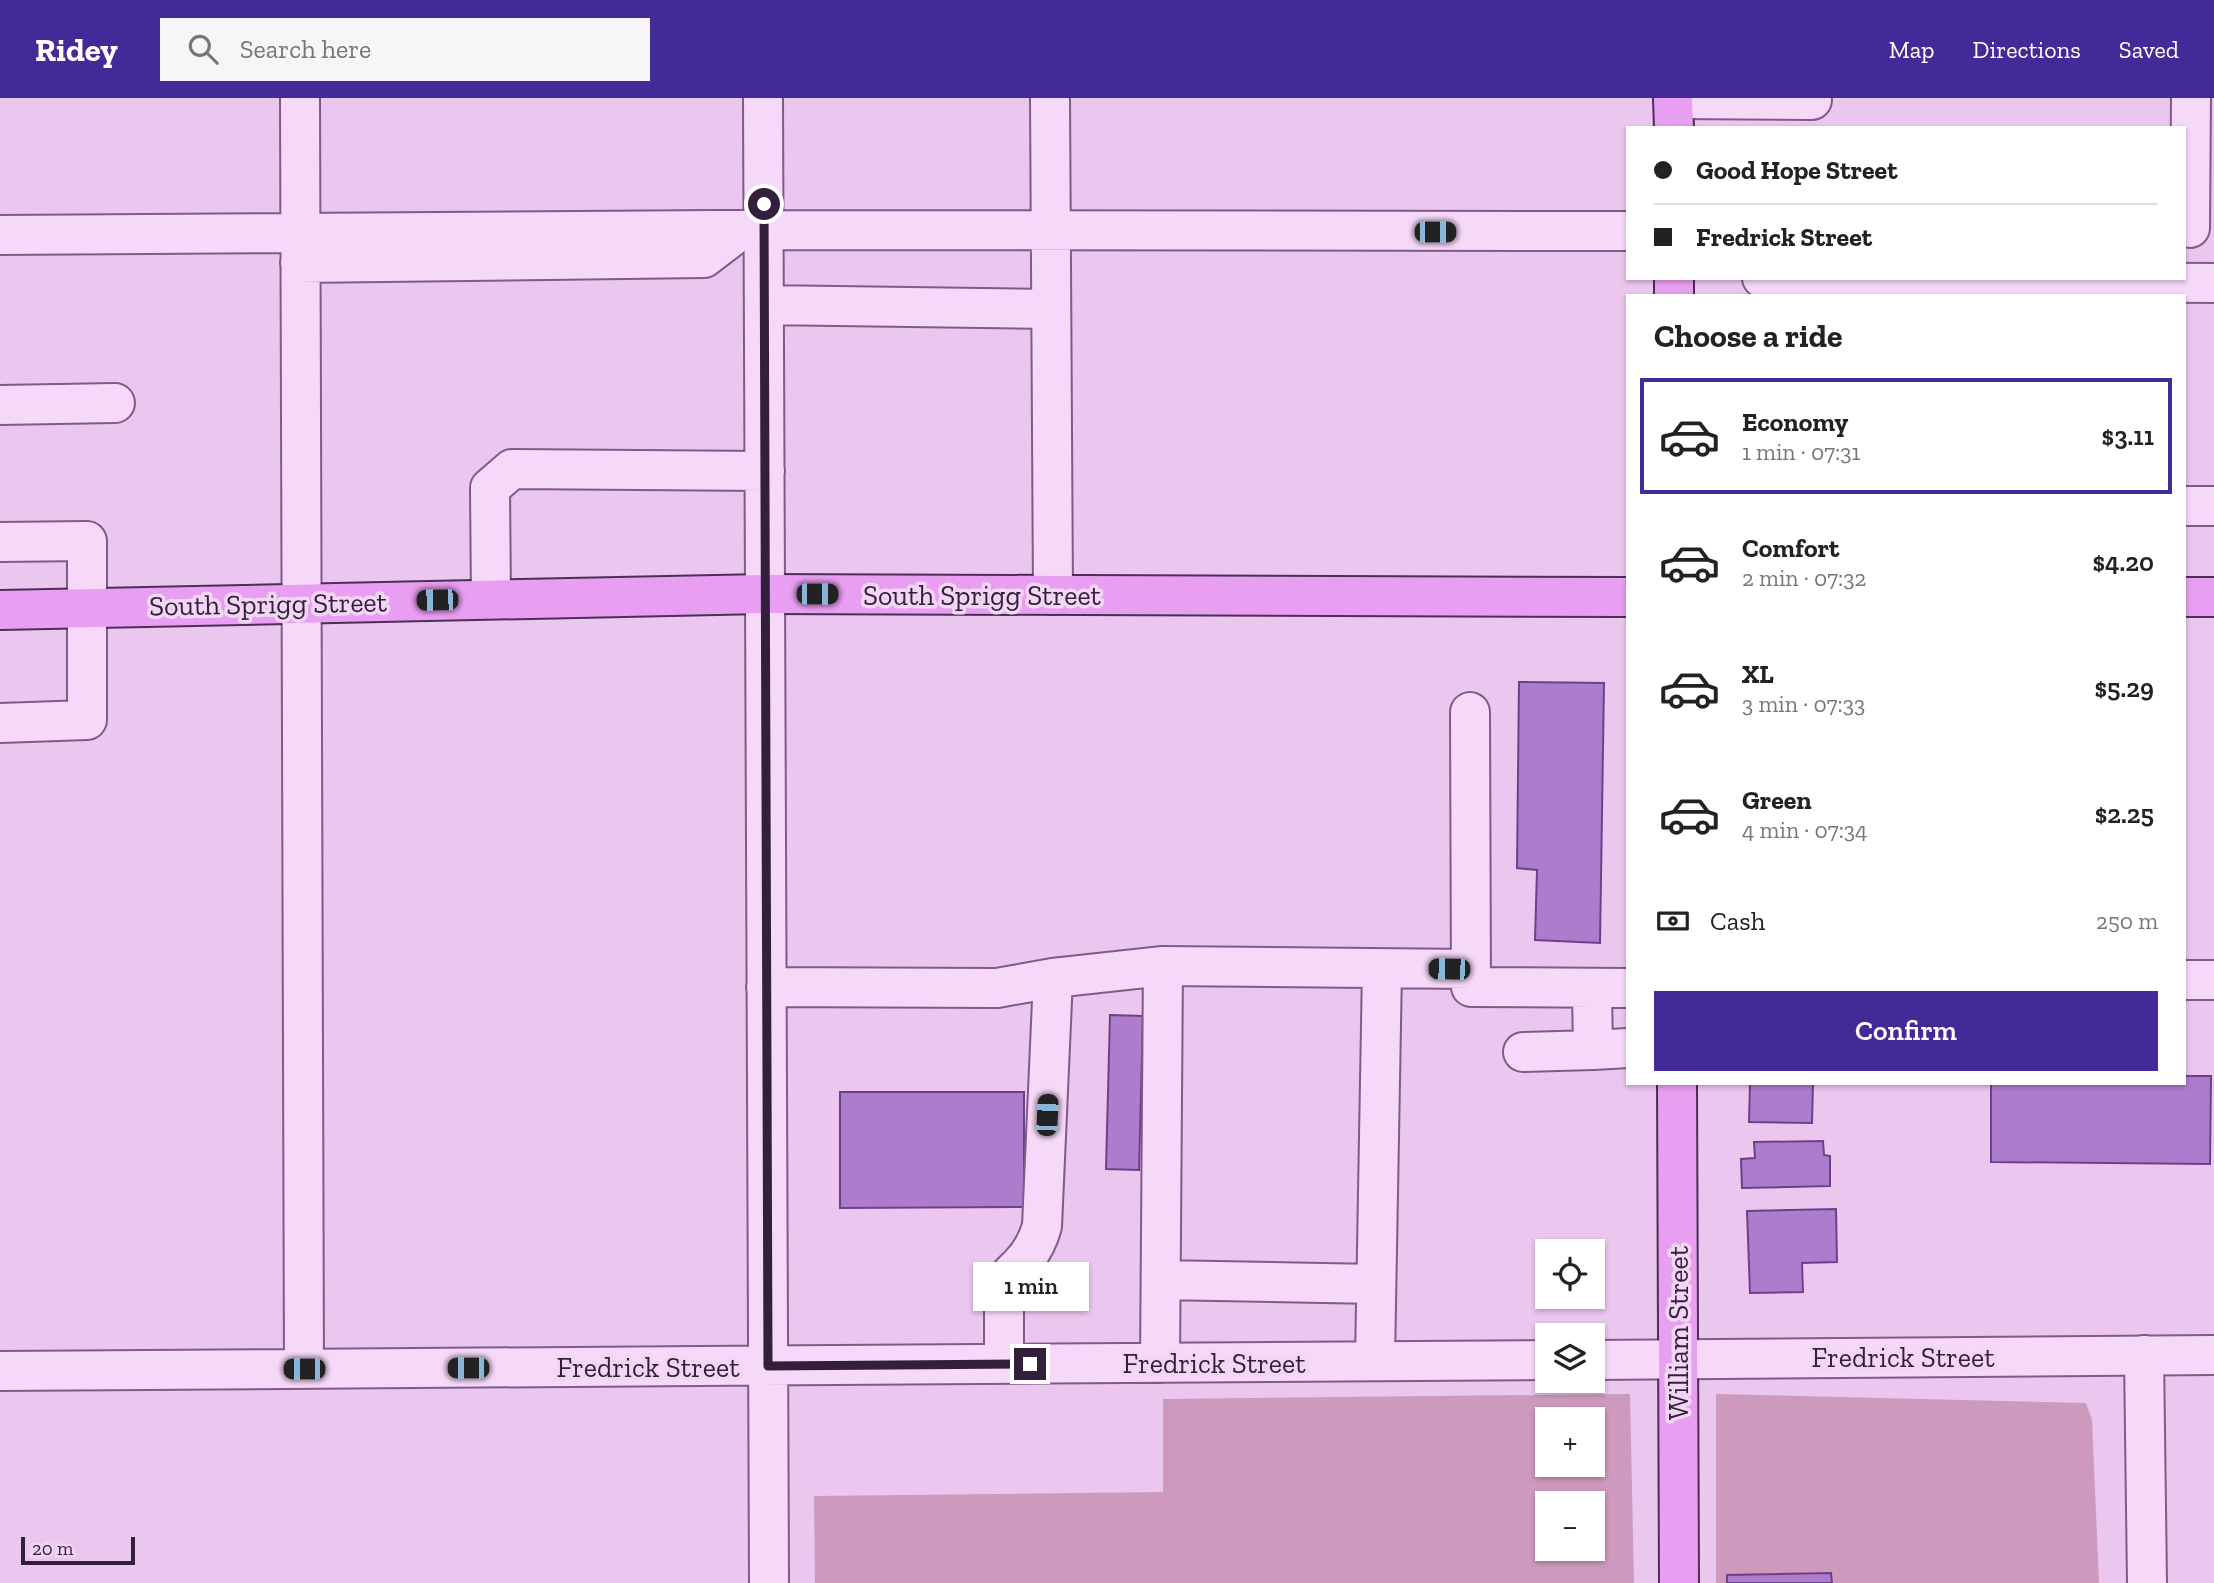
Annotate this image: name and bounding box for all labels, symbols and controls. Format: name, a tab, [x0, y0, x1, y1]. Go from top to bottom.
search box	[160, 18, 650, 81]
text: Ridey	[35, 30, 118, 69]
icon: search	[184, 30, 222, 68]
text: Search here	[240, 33, 371, 65]
text: Map	[1889, 35, 1935, 64]
text: Directions	[1973, 35, 2081, 64]
text: Saved	[2119, 35, 2179, 64]
text: Good Hope Street	[1696, 154, 1898, 186]
route start	[748, 188, 780, 220]
text: Fredrick Street	[1696, 221, 1872, 253]
car	[1415, 222, 1457, 243]
text: Choose a ride	[1654, 317, 1842, 355]
icon: car	[1658, 405, 1721, 468]
text: Economy	[1742, 406, 1848, 438]
text: $3.11	[2102, 420, 2154, 452]
text: 1 min · 07:31	[1742, 438, 1860, 466]
icon: car	[1658, 531, 1721, 594]
text: Comfort	[1742, 532, 1839, 564]
text: $4.20	[2092, 546, 2154, 578]
text: 2 min · 07:32	[1742, 564, 1866, 592]
street label: South Sprigg Street	[863, 579, 1102, 612]
car	[797, 584, 839, 605]
street label: South Sprigg Street	[149, 585, 388, 623]
car	[416, 589, 459, 611]
icon: car	[1658, 657, 1721, 720]
text: XL	[1742, 658, 1774, 690]
text: $5.29	[2095, 672, 2154, 704]
text: 3 min · 07:33	[1742, 690, 1865, 718]
icon: car	[1658, 783, 1721, 846]
text: Green	[1742, 784, 1812, 816]
text: $2.25	[2095, 798, 2154, 830]
text: 4 min · 07:34	[1742, 816, 1867, 844]
icon: cash	[1654, 902, 1692, 940]
text: Cash	[1710, 905, 1765, 937]
text: 250 m	[2096, 907, 2158, 935]
car	[1428, 958, 1471, 980]
button: Confirm	[1654, 991, 2158, 1071]
car	[1036, 1093, 1059, 1137]
map controls	[1535, 1239, 1605, 1561]
button: locate	[1535, 1239, 1605, 1309]
street label: William Street	[1662, 1245, 1695, 1420]
callout: 1 min	[972, 1262, 1088, 1312]
text: 1 min	[1004, 1272, 1058, 1300]
button: layers	[1535, 1323, 1605, 1393]
street label: Fredrick Street	[1811, 1341, 1995, 1374]
street label: Fredrick Street	[1122, 1347, 1306, 1380]
route end	[1014, 1348, 1046, 1380]
street label: Fredrick Street	[556, 1351, 740, 1384]
car	[448, 1358, 490, 1379]
car	[284, 1359, 326, 1380]
button: +	[1535, 1407, 1605, 1477]
button: −	[1535, 1491, 1605, 1561]
scale bar	[21, 1534, 135, 1566]
text: 20 m	[32, 1537, 73, 1560]

